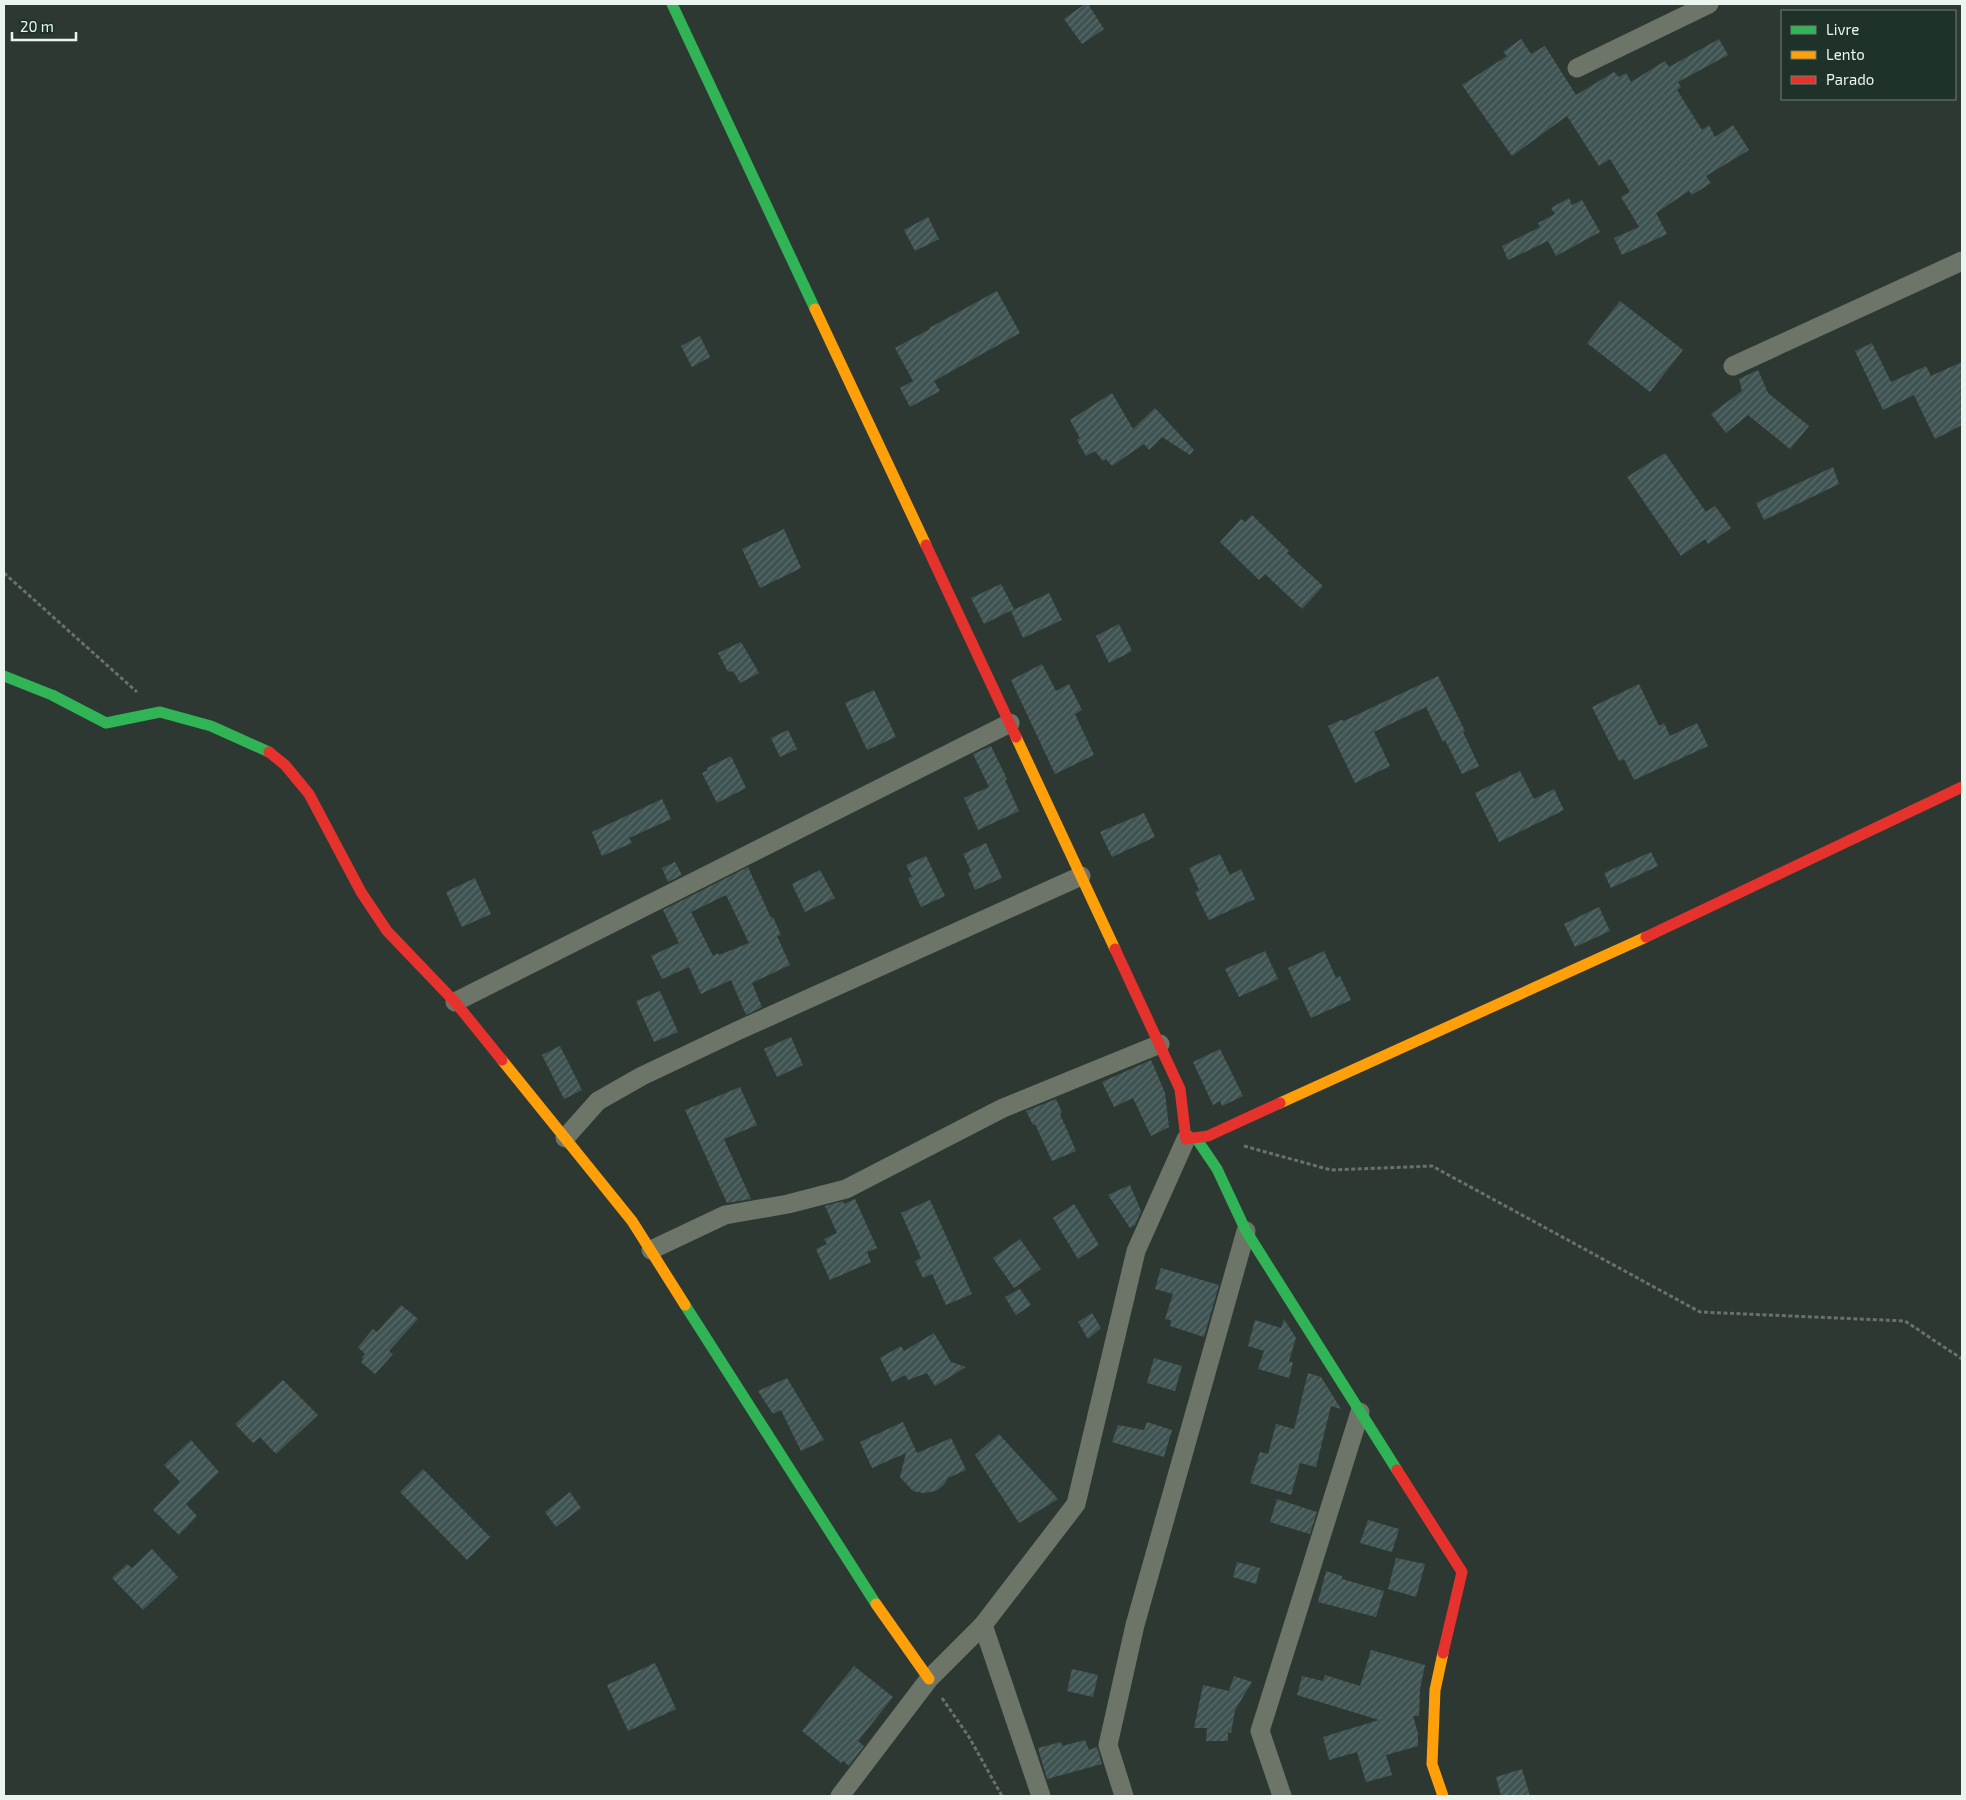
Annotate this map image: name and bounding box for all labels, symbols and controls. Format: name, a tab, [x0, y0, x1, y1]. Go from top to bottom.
scale bar	[12, 10, 76, 42]
legend	[1781, 10, 1956, 100]
text: 20 m	[20, 17, 54, 35]
text: Livre	[1826, 20, 1859, 38]
text: Lento	[1826, 45, 1865, 63]
text: Parado	[1826, 70, 1874, 88]

